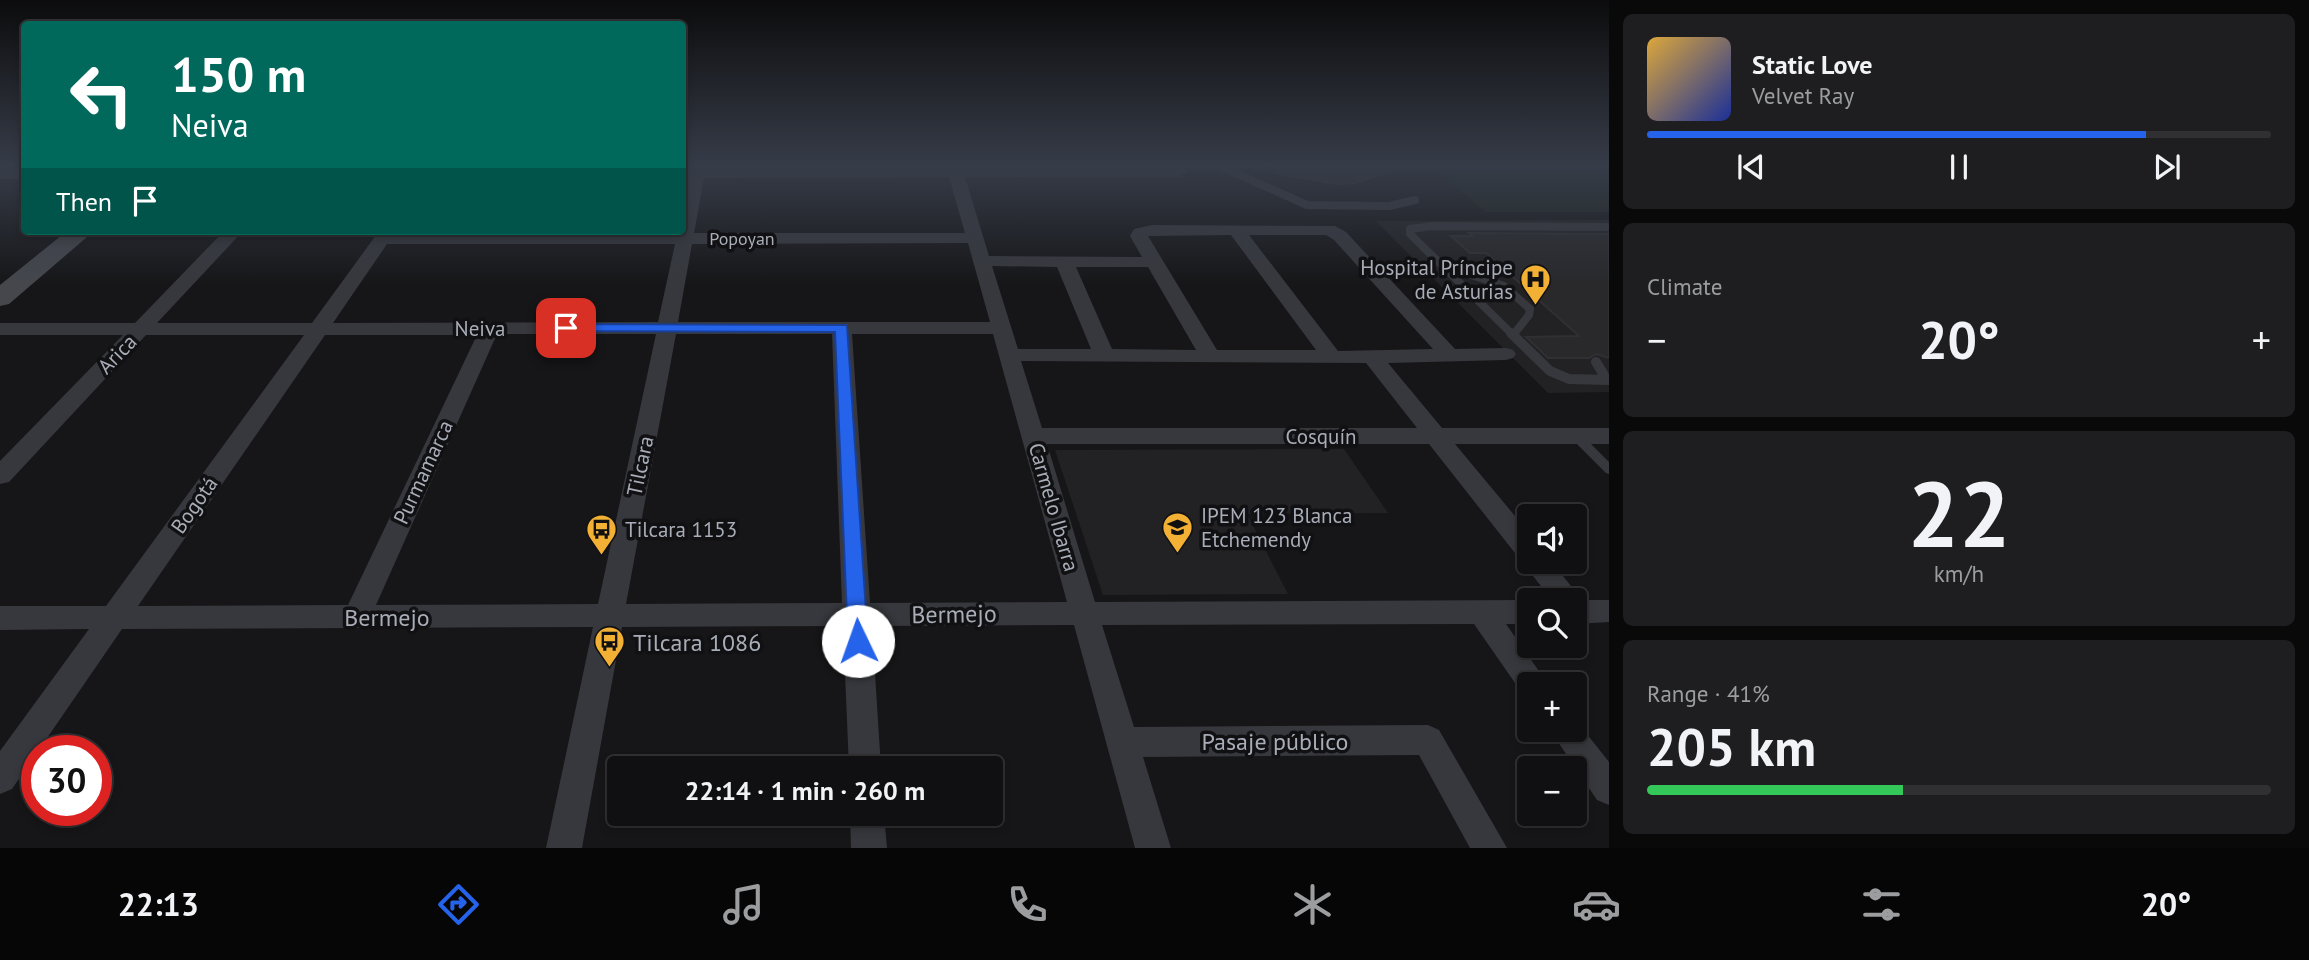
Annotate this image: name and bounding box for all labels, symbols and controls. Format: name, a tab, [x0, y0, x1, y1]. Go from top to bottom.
text: 150 m	[171, 42, 306, 106]
text: Static Love	[1752, 48, 1873, 81]
icon: left	[56, 49, 147, 140]
text: Velvet Ray	[1752, 81, 1854, 110]
text: Neiva	[171, 104, 249, 146]
icon: previous	[1732, 148, 1770, 186]
icon: pause	[1940, 148, 1978, 186]
icon: next	[2148, 148, 2186, 186]
icon: arrive	[126, 182, 164, 220]
text: Then	[56, 185, 112, 218]
street label: Popoyan	[709, 227, 775, 250]
place label: Hospital Príncipe de Asturias	[1360, 254, 1513, 305]
hospital icon: Hospital Príncipe de Asturias	[1519, 262, 1553, 306]
text: Climate	[1647, 272, 1722, 301]
pin	[536, 298, 596, 358]
text: 20°	[1918, 306, 2000, 373]
icon: arrive	[547, 309, 585, 347]
street label: Neiva	[455, 315, 505, 342]
text: −	[1647, 315, 1666, 364]
text: +	[2252, 315, 2271, 364]
street label: Arica	[92, 328, 142, 380]
street label: Purmamarca	[387, 416, 459, 528]
street label: Cosquín	[1285, 423, 1357, 450]
street label: Tilcara	[620, 433, 660, 499]
street label: Carmelo Ibarra	[1023, 440, 1085, 574]
text: 22	[1907, 454, 2011, 572]
street label: Bogotá	[165, 471, 223, 539]
place label: IPEM 123 Blanca Etchemendy	[1201, 502, 1352, 553]
map controls	[1517, 504, 1587, 826]
button: sound	[1517, 504, 1587, 574]
school or university icon: IPEM 123 Blanca Etchemendy	[1161, 510, 1195, 554]
bus stop icon: Tilcara 1153	[585, 512, 619, 556]
place label: Tilcara 1153	[625, 516, 737, 543]
text: km/h	[1934, 559, 1984, 588]
button: search	[1517, 588, 1587, 658]
street label: Bermejo	[911, 598, 997, 630]
street label: Bermejo	[344, 602, 430, 633]
position arrow	[821, 604, 895, 678]
bus stop icon: Tilcara 1086	[593, 625, 627, 669]
place label: Tilcara 1086	[633, 627, 761, 658]
button: +	[1517, 672, 1587, 742]
text: Range · 41%	[1647, 679, 1770, 708]
text: 205 km	[1647, 713, 1816, 780]
street label: Pasaje público	[1202, 726, 1348, 757]
speed limit sign: 30	[21, 735, 112, 826]
button: −	[1517, 756, 1587, 826]
text: 22:14 · 1 min · 260 m	[685, 774, 925, 807]
icon: directions	[434, 880, 483, 929]
icon: music	[719, 880, 768, 929]
icon: phone	[1003, 880, 1052, 929]
icon: climate	[1288, 880, 1337, 929]
icon: car	[1572, 880, 1621, 929]
icon: filters	[1857, 880, 1906, 929]
text: 22:13	[118, 883, 199, 925]
text: 20°	[2141, 883, 2191, 925]

